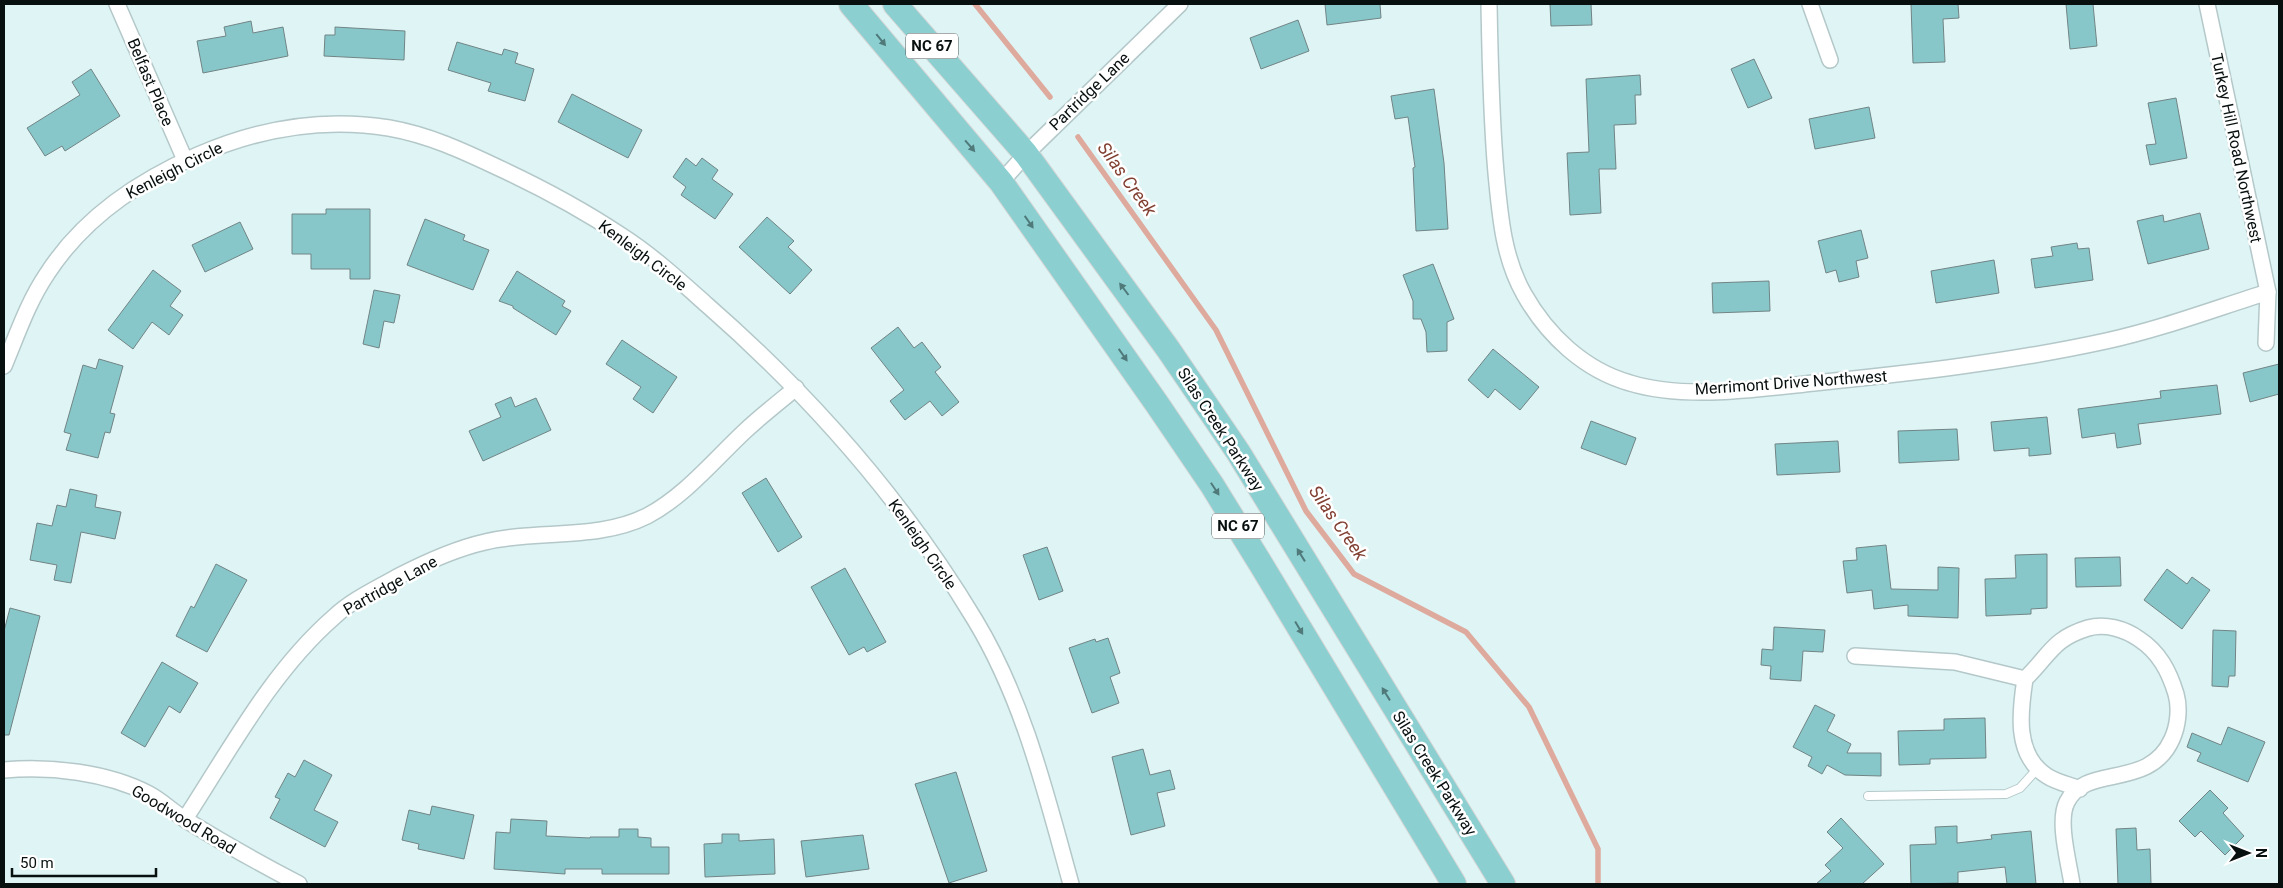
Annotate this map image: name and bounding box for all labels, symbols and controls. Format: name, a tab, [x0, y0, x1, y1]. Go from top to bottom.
one-way arrow	[876, 34, 887, 47]
road number: NC 67	[906, 34, 958, 58]
street label: Belfast Place	[124, 35, 178, 129]
street label: Partridge Lane	[1045, 48, 1133, 134]
street label: Turkey Hill Road Northwest	[2207, 52, 2266, 245]
street label: Kenleigh Circle	[123, 138, 226, 203]
water label: Silas Creek	[1094, 138, 1162, 221]
one-way arrow	[964, 139, 975, 152]
one-way arrow	[1024, 215, 1034, 229]
street label: Kenleigh Circle	[595, 216, 691, 295]
one-way arrow	[1119, 282, 1129, 296]
one-way arrow	[1117, 348, 1128, 361]
street label: Silas Creek Parkway	[1174, 364, 1268, 495]
street label: Merrimont Drive Northwest	[1694, 366, 1888, 399]
water label: Silas Creek	[1305, 481, 1372, 565]
one-way arrow	[1210, 482, 1219, 496]
street label: Kenleigh Circle	[885, 496, 961, 593]
road number: NC 67	[1212, 514, 1264, 538]
one-way arrow	[1297, 549, 1306, 562]
street label: Partridge Lane	[340, 552, 440, 619]
one-way arrow	[1295, 621, 1304, 634]
one-way arrow	[1382, 687, 1391, 700]
street label: Silas Creek Parkway	[1389, 707, 1481, 839]
street label: Goodwood Road	[128, 781, 239, 858]
north arrow	[2223, 828, 2273, 878]
scale bar	[12, 846, 156, 878]
text: N	[2253, 848, 2269, 858]
text: 50 m	[20, 854, 54, 872]

